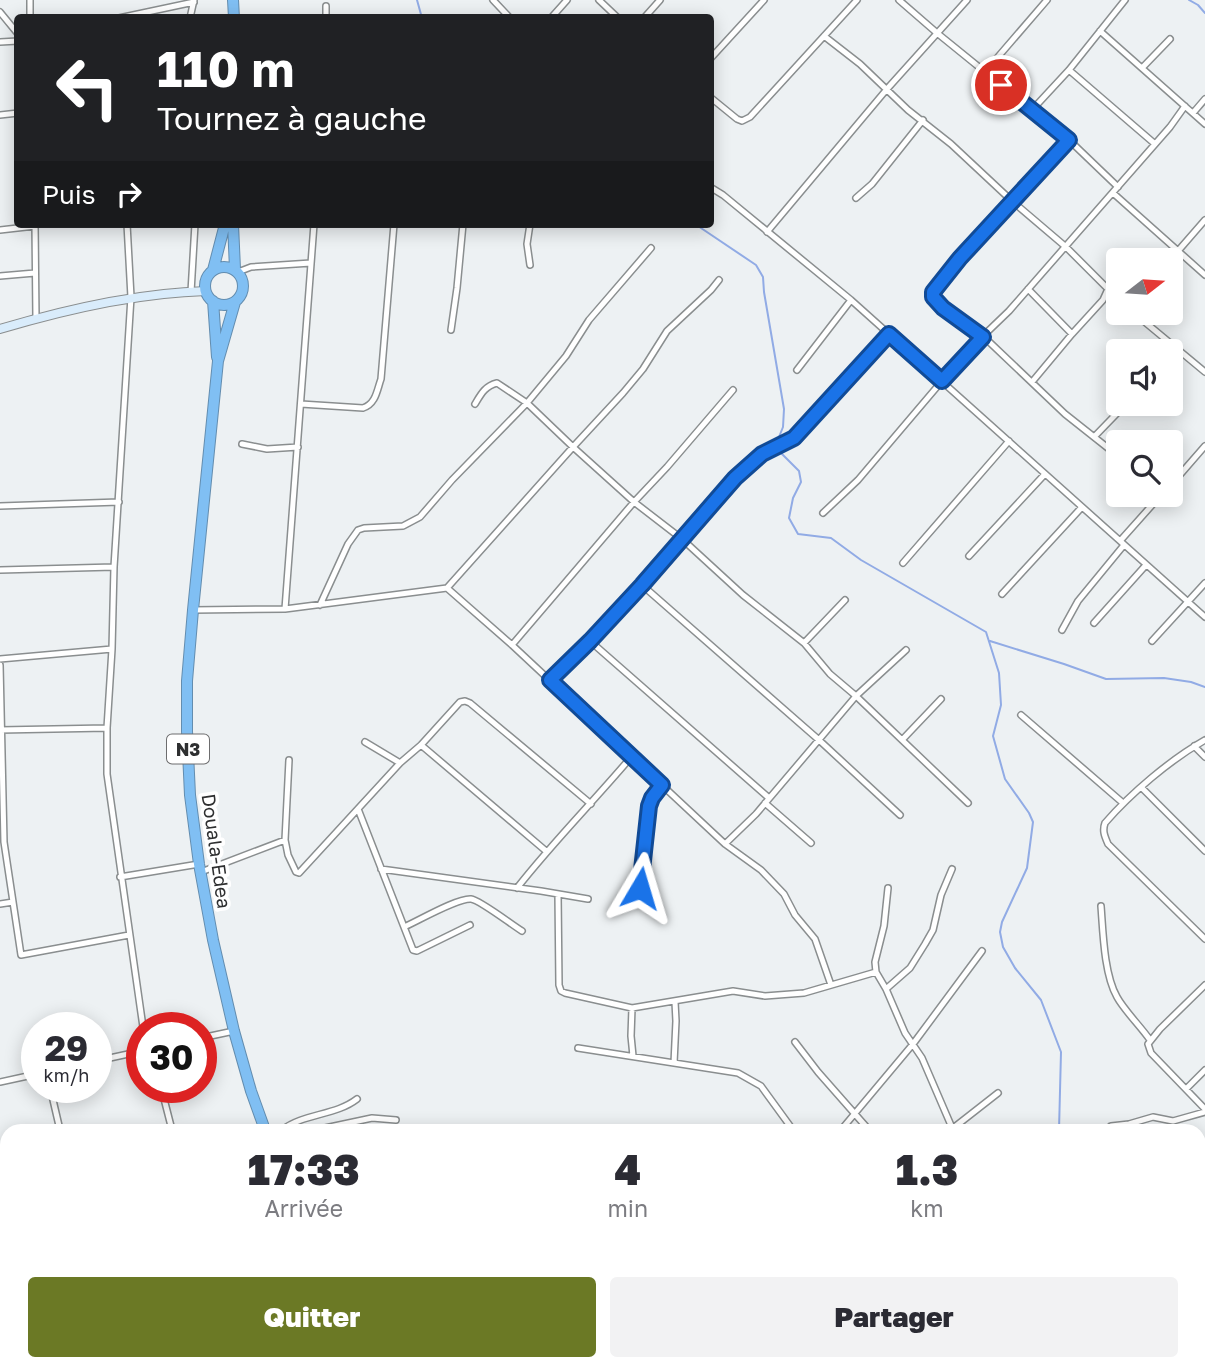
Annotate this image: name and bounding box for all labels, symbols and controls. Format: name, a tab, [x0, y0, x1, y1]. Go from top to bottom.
text: 110 m	[157, 39, 294, 98]
icon: left	[42, 42, 133, 133]
pin	[971, 55, 1031, 115]
icon: arrive	[982, 66, 1020, 104]
text: Tournez à gauche	[157, 99, 426, 137]
icon: right	[110, 175, 148, 213]
text: Puis	[42, 179, 96, 210]
north arrow	[1106, 248, 1183, 326]
map controls	[1106, 248, 1183, 507]
button: sound	[1106, 339, 1183, 416]
button: search	[1106, 430, 1183, 507]
road number: N3	[167, 734, 209, 764]
street label: Douala-Edea	[198, 792, 236, 910]
position arrow	[603, 851, 677, 925]
speed limit sign: 30	[126, 1012, 217, 1103]
text: 29	[45, 1027, 88, 1069]
text: km/h	[44, 1064, 89, 1086]
text: 17:33	[248, 1144, 360, 1194]
text: 4	[614, 1144, 641, 1194]
text: 1.3	[896, 1144, 958, 1194]
text: Arrivée	[264, 1194, 343, 1222]
text: min	[607, 1194, 648, 1222]
text: km	[910, 1194, 944, 1222]
button: Quitter	[28, 1277, 596, 1357]
button: Partager	[610, 1277, 1178, 1357]

